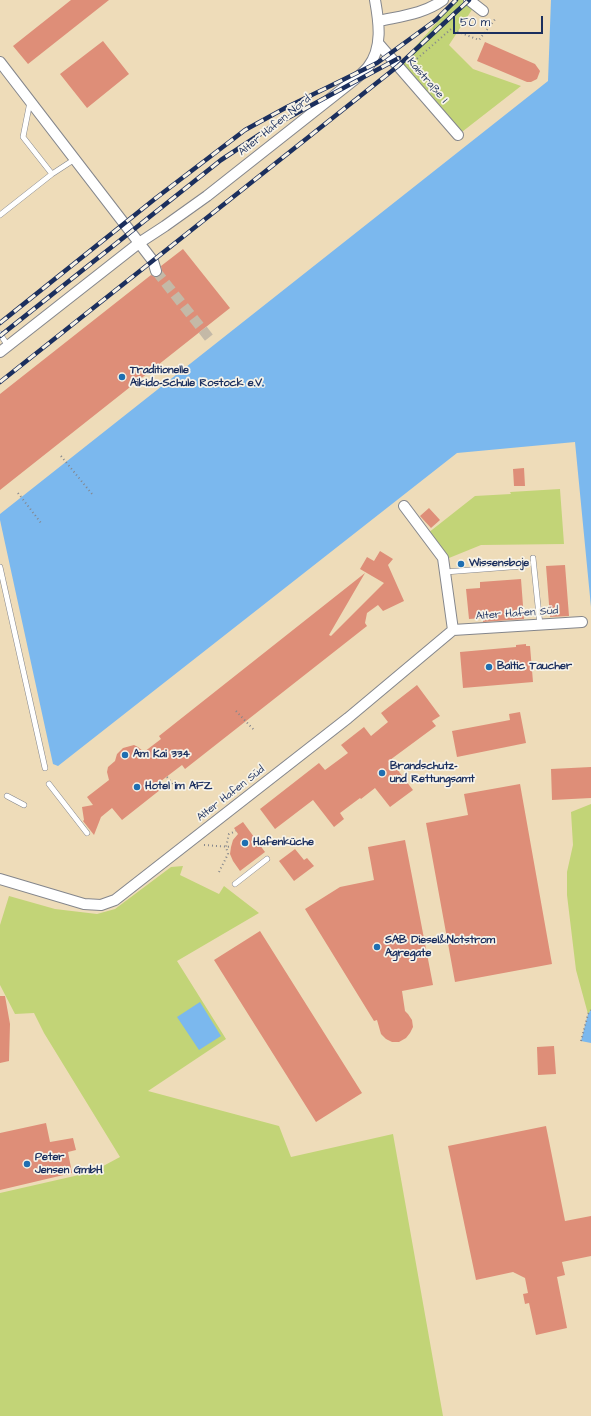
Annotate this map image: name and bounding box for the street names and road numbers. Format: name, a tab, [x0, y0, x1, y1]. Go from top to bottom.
street label: Kaistraße I	[404, 56, 450, 106]
street label: Alter Hafen Nord	[236, 93, 314, 159]
street label: Alter Hafen Süd	[475, 605, 559, 623]
street label: Alter Hafen Süd	[194, 763, 268, 825]

